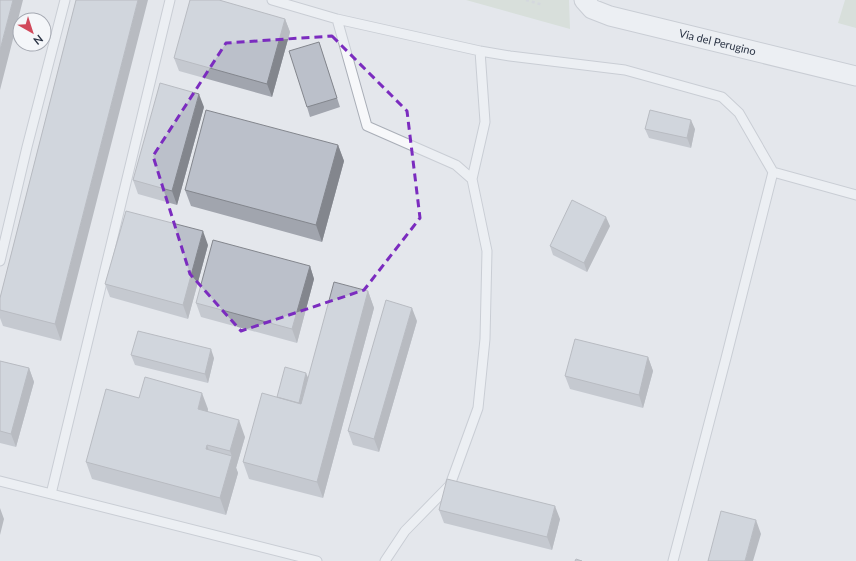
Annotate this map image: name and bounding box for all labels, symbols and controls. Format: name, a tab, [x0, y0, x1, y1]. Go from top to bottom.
north arrow	[12, 12, 52, 52]
street label: Via del Perugino	[678, 26, 757, 57]
text: N	[31, 32, 46, 48]

